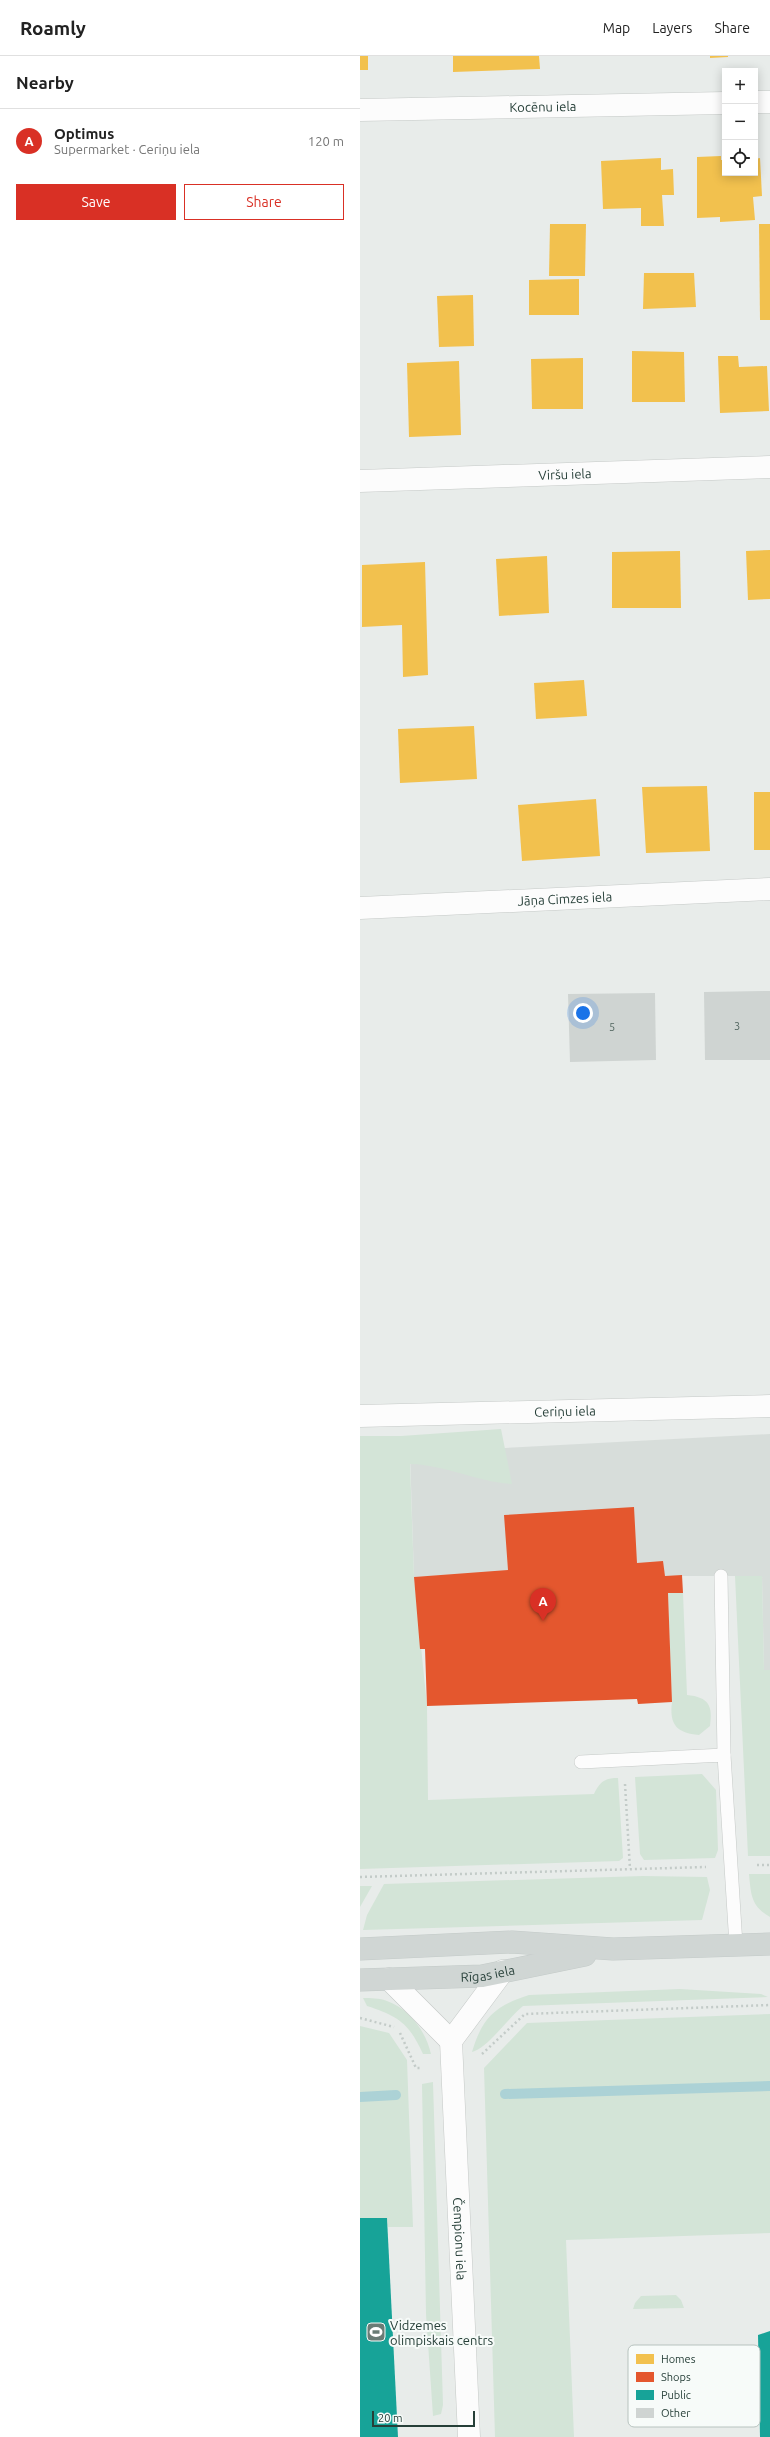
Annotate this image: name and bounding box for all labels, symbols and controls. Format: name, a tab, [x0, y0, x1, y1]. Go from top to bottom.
text: Roamly	[20, 17, 86, 39]
text: Map	[603, 20, 630, 36]
text: Layers	[652, 20, 692, 36]
text: Share	[714, 20, 750, 36]
map controls	[722, 68, 758, 176]
button: +	[722, 68, 758, 104]
text: Nearby	[16, 73, 74, 92]
street label: Kocēnu iela	[509, 99, 577, 114]
button: −	[722, 104, 758, 140]
text: Optimus	[54, 125, 114, 142]
text: A	[24, 134, 34, 148]
text: 120 m	[308, 134, 344, 148]
button: locate	[722, 140, 758, 176]
text: Supermarket · Ceriņu iela	[54, 142, 200, 156]
button: Save	[16, 184, 176, 220]
button: Share	[184, 184, 344, 220]
street label: Viršu iela	[538, 466, 592, 482]
street label: Jāņa Cimzes iela	[517, 889, 612, 908]
your location	[573, 1003, 593, 1023]
house number: 3	[734, 1020, 740, 1032]
house number: 5	[609, 1021, 615, 1033]
street label: Ceriņu iela	[534, 1403, 596, 1419]
pin: A	[530, 1588, 556, 1621]
street label: Rīgas iela	[460, 1963, 516, 1984]
street label: Čempionu iela	[451, 2197, 469, 2281]
place label: Vidzemes olimpiskais centrs	[390, 2318, 493, 2347]
sports icon: Vidzemes olimpiskais centrs	[365, 2321, 387, 2343]
legend	[628, 2345, 760, 2427]
text: Homes	[661, 2353, 696, 2365]
text: Shops	[661, 2371, 691, 2383]
text: Public	[661, 2389, 691, 2401]
text: Other	[661, 2407, 691, 2419]
scale bar	[372, 2409, 475, 2428]
text: 20 m	[378, 2412, 402, 2424]

